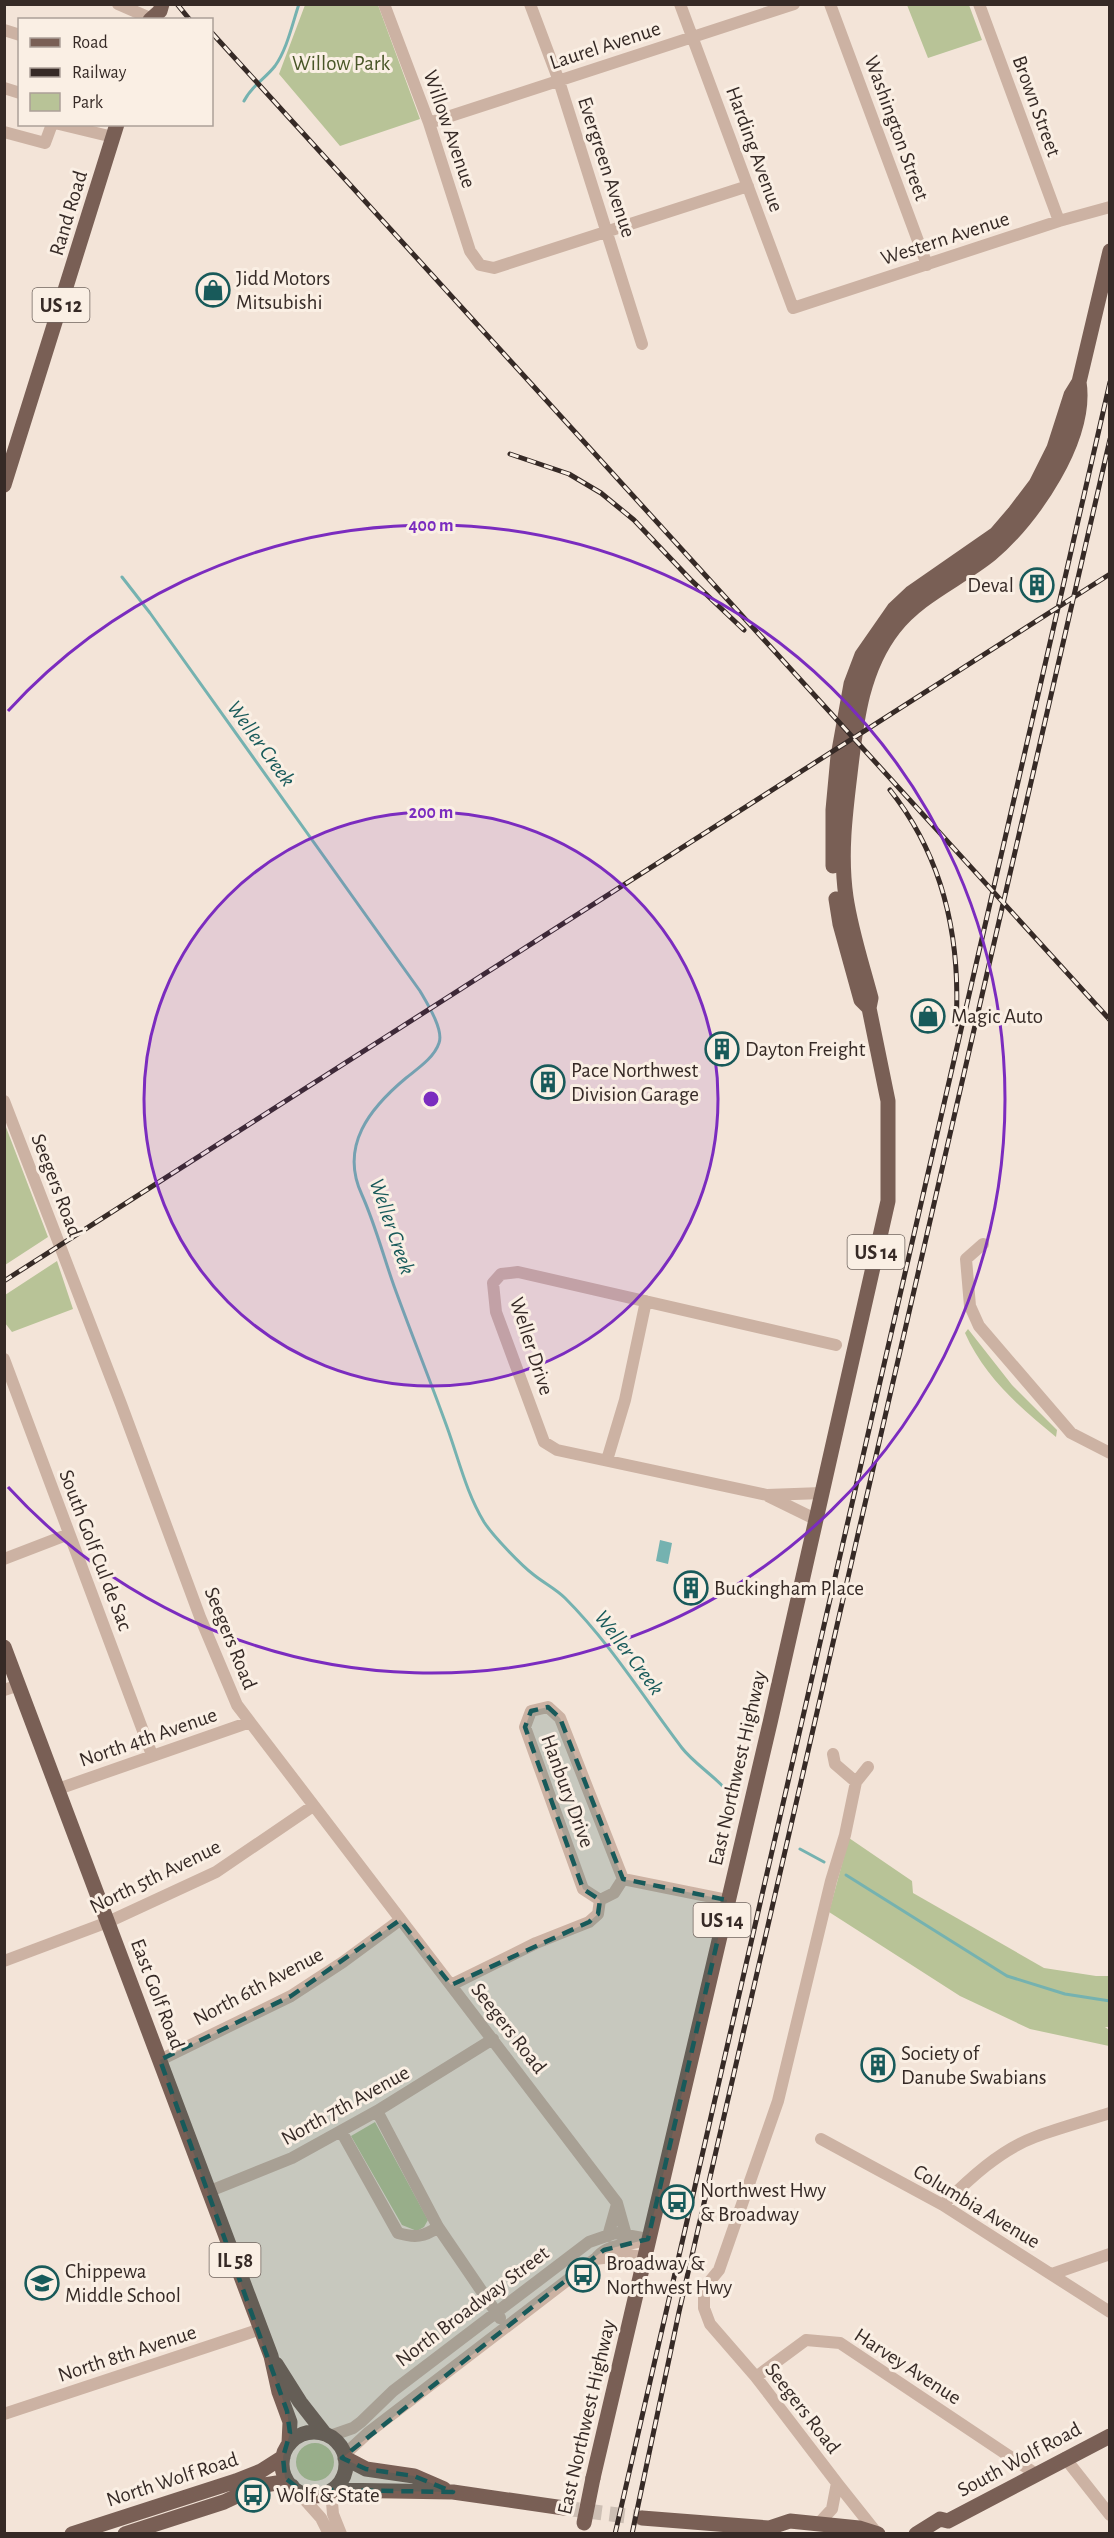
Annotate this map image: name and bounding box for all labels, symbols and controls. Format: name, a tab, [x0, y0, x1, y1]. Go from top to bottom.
legend	[18, 18, 213, 126]
street label: Laurel Avenue	[547, 18, 663, 73]
text: Road	[72, 34, 108, 52]
park label: Willow Park	[292, 53, 390, 74]
street label: Washington Street	[861, 53, 933, 204]
street label: Brown Street	[1009, 53, 1065, 160]
text: Railway	[72, 64, 127, 82]
street label: Willow Avenue	[420, 68, 479, 191]
street label: Harding Avenue	[722, 84, 787, 215]
text: Park	[72, 94, 104, 112]
street label: Evergreen Avenue	[574, 94, 639, 240]
street label: Rand Road	[46, 168, 91, 258]
street label: Western Avenue	[878, 208, 1012, 269]
place label: Jidd Motors Mitsubishi	[236, 268, 330, 313]
shop icon: Jidd Motors Mitsubishi	[195, 272, 231, 308]
road number: US 12	[32, 288, 90, 322]
text: 400 m	[408, 517, 454, 535]
building icon: Deval	[1019, 567, 1055, 603]
place label: Deval	[967, 575, 1014, 596]
water label: Weller Creek	[223, 697, 299, 790]
text: 200 m	[409, 804, 453, 822]
shop icon: Magic Auto	[910, 998, 946, 1034]
place label: Magic Auto	[951, 1006, 1043, 1027]
building icon: Dayton Freight	[704, 1031, 740, 1067]
place label: Dayton Freight	[745, 1039, 866, 1060]
place label: Pace Northwest Division Garage	[571, 1060, 699, 1105]
building icon: Pace Northwest Division Garage	[530, 1064, 566, 1100]
centre of rings	[421, 1089, 441, 1109]
street label: Seegers Road	[27, 1131, 86, 1240]
water label: Weller Creek	[365, 1176, 419, 1277]
road number: US 14	[848, 1235, 904, 1269]
street label: Weller Drive	[506, 1295, 557, 1398]
street label: South Golf Cul de Sac	[55, 1467, 136, 1633]
building icon: Buckingham Place	[673, 1570, 709, 1606]
place label: Buckingham Place	[714, 1578, 864, 1599]
street label: Seegers Road	[201, 1584, 261, 1692]
water label: Weller Creek	[590, 1606, 668, 1699]
street label: East Northwest Highway	[705, 1669, 770, 1868]
street label: North 4th Avenue	[77, 1704, 220, 1771]
street label: Hanbury Drive	[537, 1732, 598, 1851]
street label: North 5th Avenue	[86, 1836, 224, 1917]
road number: US 14	[694, 1903, 750, 1937]
street label: East Golf Road	[127, 1936, 188, 2052]
street label: North 6th Avenue	[190, 1943, 327, 2030]
street label: Seegers Road	[467, 1979, 550, 2078]
place label: Society of Danube Swabians	[901, 2043, 1047, 2088]
building icon: Society of Danube Swabians	[860, 2047, 896, 2083]
street label: North 7th Avenue	[278, 2062, 413, 2149]
street label: Columbia Avenue	[910, 2160, 1044, 2252]
place label: Northwest Hwy & Broadway	[700, 2180, 826, 2225]
bus stop icon: Northwest Hwy & Broadway	[659, 2184, 695, 2220]
street label: North Broadway Street	[392, 2242, 553, 2371]
road number: IL 58	[210, 2243, 260, 2277]
place label: Broadway & Northwest Hwy	[606, 2253, 732, 2298]
bus stop icon: Broadway & Northwest Hwy	[565, 2257, 601, 2293]
place label: Chippewa Middle School	[65, 2261, 181, 2306]
school or university icon: Chippewa Middle School	[24, 2265, 60, 2301]
street label: East Northwest Highway	[554, 2318, 619, 2517]
street label: North 8th Avenue	[55, 2321, 199, 2386]
street label: Harvey Avenue	[851, 2324, 965, 2409]
street label: Seegers Road	[761, 2359, 844, 2458]
street label: South Wolf Road	[954, 2418, 1085, 2501]
street label: North Wolf Road	[104, 2448, 241, 2511]
bus stop icon: Wolf & State	[235, 2477, 271, 2513]
place label: Wolf & State	[276, 2485, 380, 2506]

